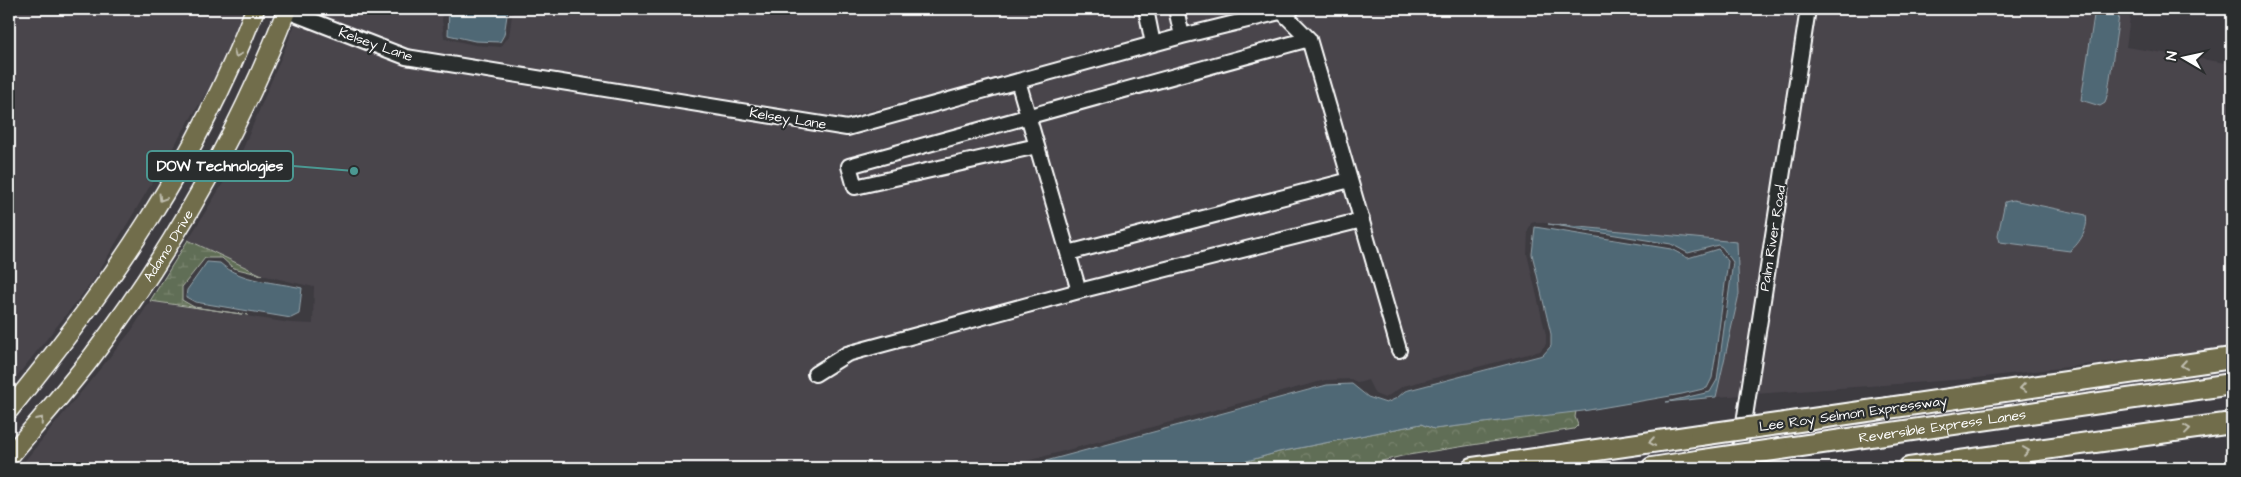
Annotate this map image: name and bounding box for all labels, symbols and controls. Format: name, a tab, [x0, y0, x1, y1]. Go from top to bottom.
street label: Kelsey Lane	[336, 23, 416, 67]
north arrow	[2158, 32, 2208, 82]
one-way arrow	[233, 49, 243, 58]
text: N	[2162, 50, 2183, 62]
street label: Kelsey Lane	[748, 103, 828, 135]
callout: DOW Technologies	[147, 151, 293, 181]
text: DOW Technologies	[157, 156, 284, 179]
street label: Palm River Road	[1755, 184, 1791, 293]
one-way arrow	[159, 193, 169, 202]
street label: Adamo Drive	[139, 206, 199, 286]
one-way arrow	[2180, 359, 2188, 370]
one-way arrow	[2019, 383, 2028, 393]
street label: Lee Roy Selmon Expressway	[1758, 391, 1949, 437]
street label: Reversible Express Lanes	[1858, 405, 2027, 449]
one-way arrow	[34, 416, 43, 425]
one-way arrow	[2184, 424, 2192, 435]
one-way arrow	[1648, 436, 1656, 447]
one-way arrow	[2023, 446, 2031, 457]

